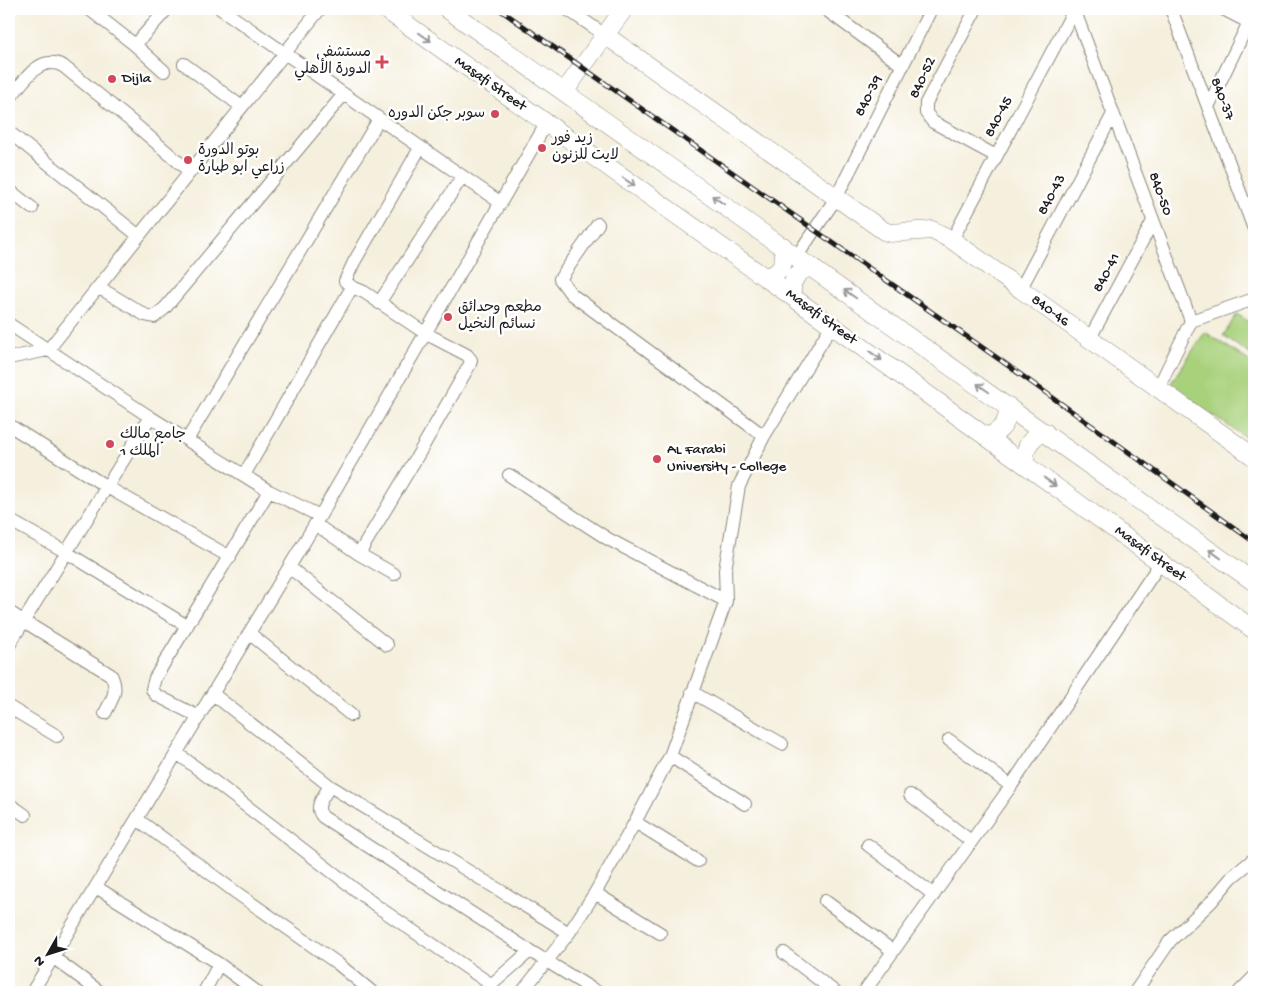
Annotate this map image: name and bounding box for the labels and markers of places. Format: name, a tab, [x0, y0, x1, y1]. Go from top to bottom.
place label: مستشفى الدورة الأهلي	[294, 44, 371, 81]
marker: مستشفى الدورة الأهلي	[375, 55, 389, 69]
place label: Dijla	[121, 70, 152, 88]
marker: Dijla	[106, 73, 118, 85]
place label: سوبر جكن الدوره	[388, 105, 485, 123]
marker: سوبر جكن الدوره	[489, 108, 501, 120]
place label: زيد فور لايت للزنون	[551, 130, 619, 165]
place label: بوتو الدورة زراعي ابو طيارة	[198, 142, 285, 179]
marker: زيد فور لايت للزنون	[536, 142, 548, 154]
marker: بوتو الدورة زراعي ابو طيارة	[182, 154, 194, 166]
place label: مطعم وحدائق نسائم النخيل	[458, 299, 542, 335]
marker: مطعم وحدائق نسائم النخيل	[442, 311, 454, 323]
place label: جامع مالك الملك 1	[119, 426, 186, 461]
marker: جامع مالك الملك 1	[104, 438, 116, 450]
place label: AL Farabi University - College	[667, 441, 787, 476]
marker: AL Farabi University - College	[651, 453, 663, 465]

